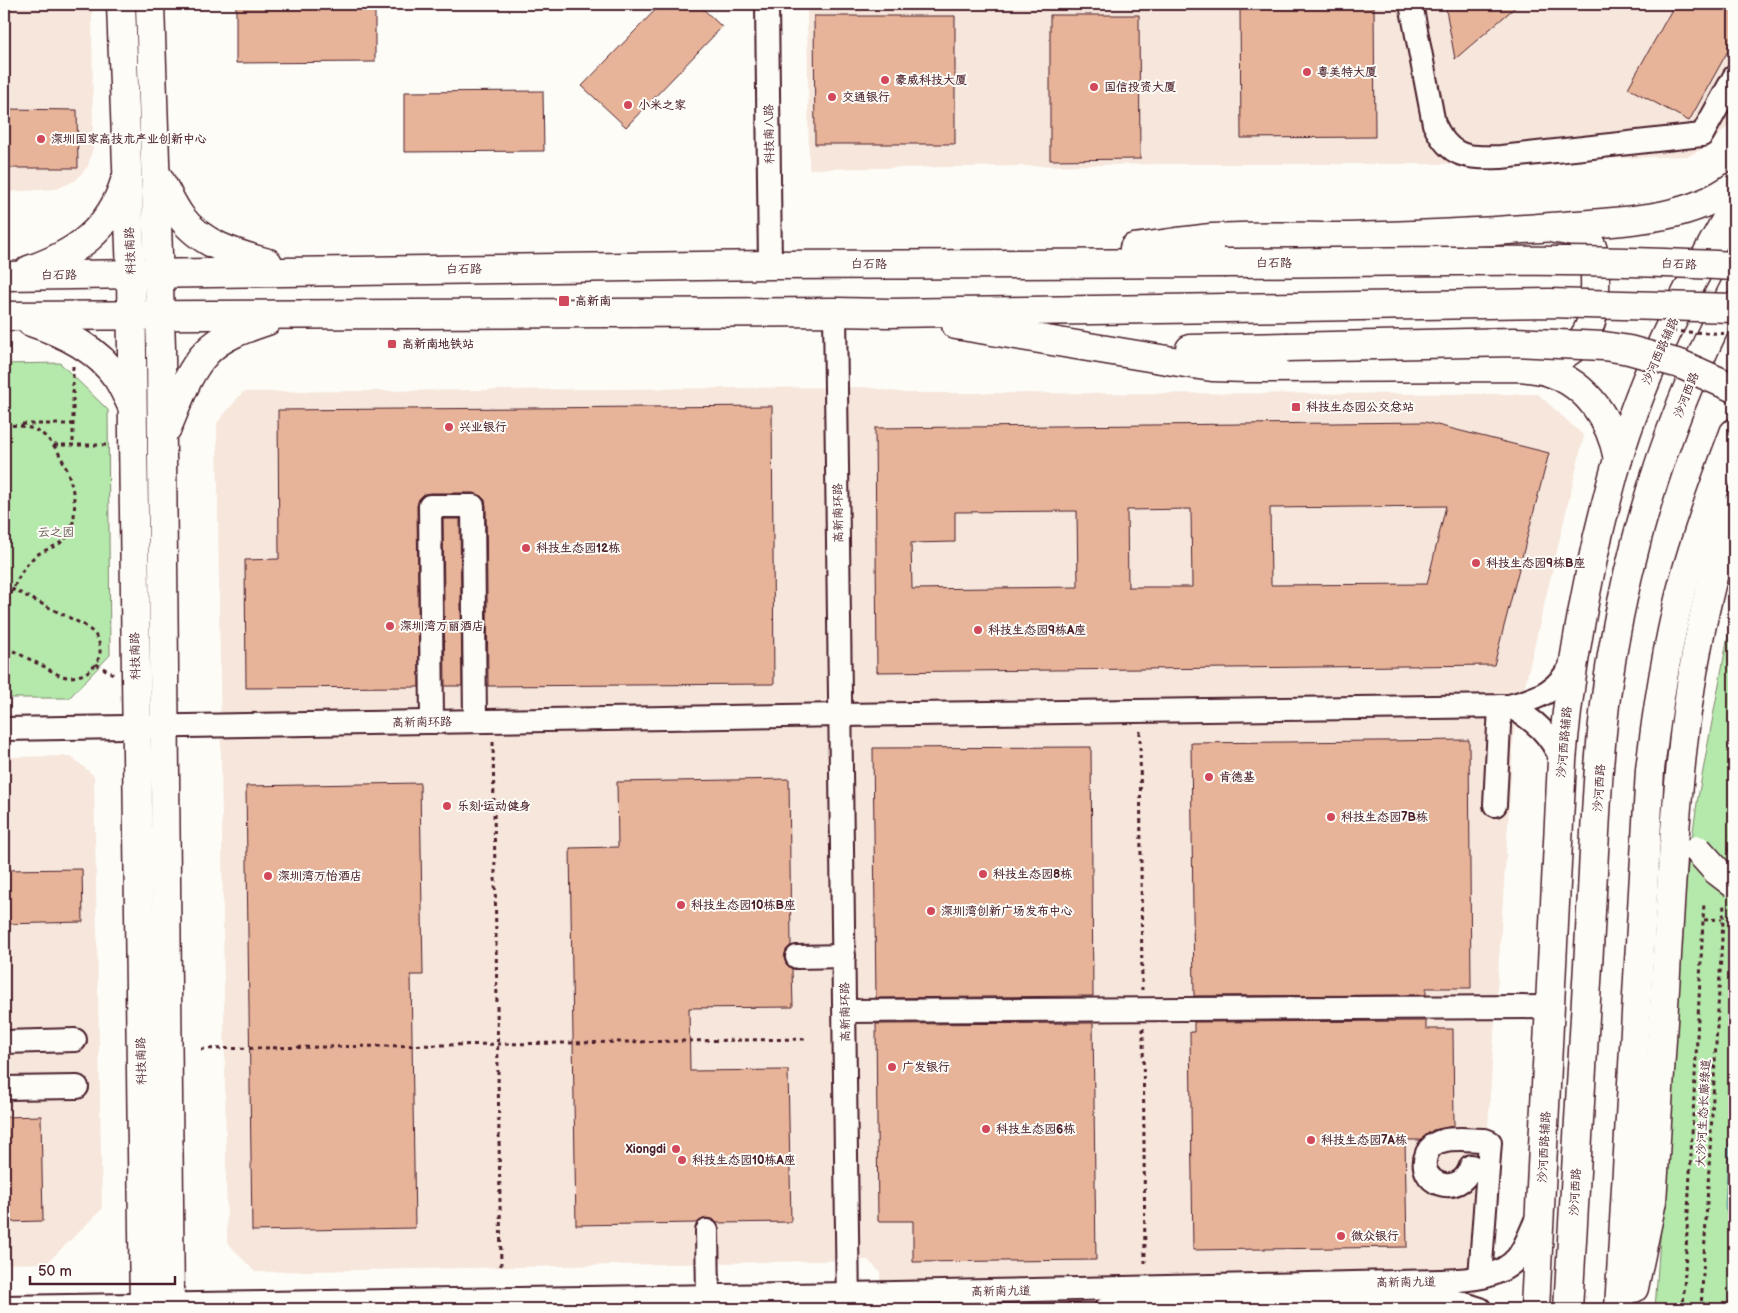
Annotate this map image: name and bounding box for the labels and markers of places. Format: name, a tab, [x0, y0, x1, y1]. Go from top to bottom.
place label: 粤美特大厦	[1317, 65, 1377, 80]
marker: 粤美特大厦	[1301, 66, 1313, 78]
place label: 豪威科技大厦	[895, 73, 967, 88]
marker: 豪威科技大厦	[879, 74, 891, 86]
place label: 国信投资大厦	[1104, 80, 1176, 95]
marker: 国信投资大厦	[1088, 81, 1100, 93]
place label: 交通银行	[842, 90, 890, 105]
marker: 交通银行	[826, 91, 838, 103]
place label: 小米之家	[638, 98, 686, 113]
marker: 小米之家	[622, 99, 634, 111]
place label: 深圳国家高技术产业创新中心	[51, 132, 207, 147]
marker: 深圳国家高技术产业创新中心	[35, 133, 47, 145]
marker: 高新南	[557, 294, 571, 308]
place label: 高新南	[575, 294, 611, 309]
place label: 高新南地铁站	[402, 337, 474, 352]
marker: 高新南地铁站	[386, 338, 398, 350]
place label: 科技生态园公交总站	[1306, 400, 1414, 415]
marker: 科技生态园公交总站	[1290, 401, 1302, 413]
place label: 兴业银行	[459, 420, 507, 435]
marker: 兴业银行	[443, 421, 455, 433]
place label: 科技生态园12栋	[536, 541, 620, 556]
marker: 科技生态园12栋	[520, 542, 532, 554]
place label: 科技生态园9栋B座	[1486, 556, 1586, 571]
marker: 科技生态园9栋B座	[1470, 557, 1482, 569]
place label: 深圳湾万丽酒店	[400, 619, 484, 634]
marker: 深圳湾万丽酒店	[384, 620, 396, 632]
place label: 科技生态园9栋A座	[988, 623, 1086, 638]
marker: 科技生态园9栋A座	[972, 624, 984, 636]
place label: 肯德基	[1219, 770, 1255, 785]
marker: 肯德基	[1203, 771, 1215, 783]
place label: 乐刻·运动健身	[457, 799, 531, 814]
marker: 乐刻·运动健身	[441, 800, 453, 812]
place label: 科技生态园7B栋	[1341, 810, 1428, 825]
marker: 科技生态园7B栋	[1325, 811, 1337, 823]
place label: 科技生态园8栋	[993, 867, 1072, 882]
marker: 科技生态园8栋	[977, 868, 989, 880]
place label: 深圳湾万怡酒店	[278, 869, 362, 884]
marker: 深圳湾万怡酒店	[262, 870, 274, 882]
place label: 科技生态园10栋B座	[691, 898, 796, 913]
marker: 科技生态园10栋B座	[675, 899, 687, 911]
place label: 深圳湾创新广场发布中心	[941, 904, 1073, 919]
marker: 深圳湾创新广场发布中心	[925, 905, 937, 917]
place label: 广发银行	[902, 1060, 950, 1075]
marker: 广发银行	[886, 1061, 898, 1073]
place label: 科技生态园6栋	[996, 1122, 1075, 1137]
marker: 科技生态园6栋	[980, 1123, 992, 1135]
place label: 科技生态园7A栋	[1321, 1133, 1407, 1148]
marker: 科技生态园7A栋	[1305, 1134, 1317, 1146]
place label: Xiongdi	[626, 1142, 666, 1157]
marker: Xiongdi	[670, 1143, 682, 1155]
place label: 科技生态园10栋A座	[692, 1153, 796, 1168]
marker: 科技生态园10栋A座	[676, 1154, 688, 1166]
place label: 微众银行	[1351, 1229, 1399, 1244]
marker: 微众银行	[1335, 1230, 1347, 1242]

